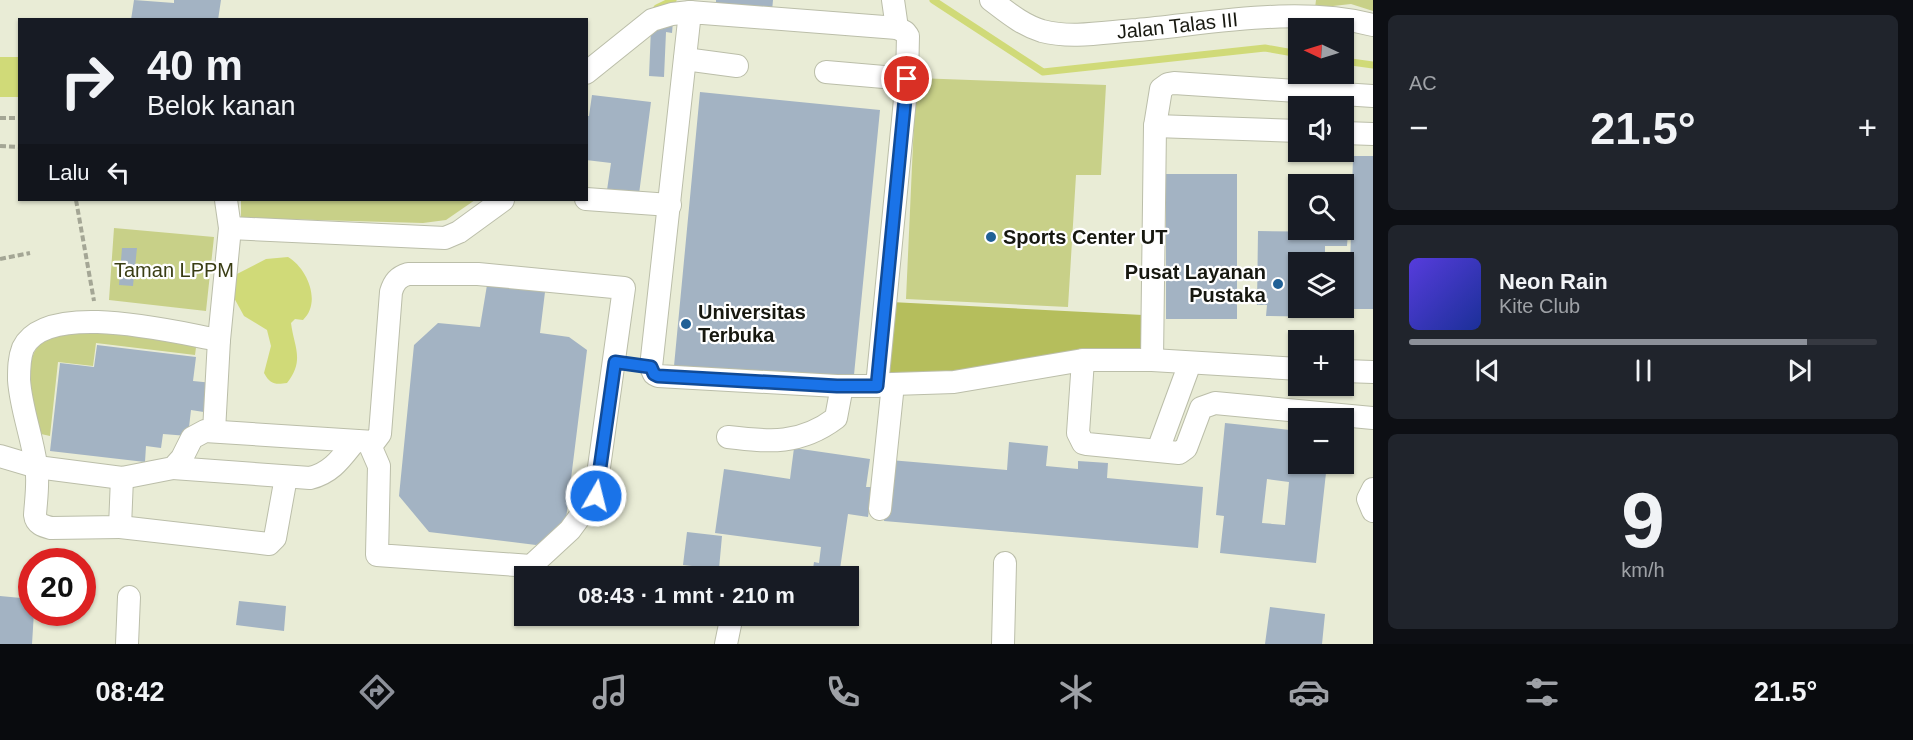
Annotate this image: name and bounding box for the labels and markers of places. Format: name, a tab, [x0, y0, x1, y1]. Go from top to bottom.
pin	[881, 53, 932, 104]
place label: Sports Center UT	[1003, 226, 1167, 248]
marker: Sports Center UT	[984, 230, 998, 244]
place label: Pusat Layanan Pustaka	[1125, 261, 1267, 306]
marker: Pusat Layanan Pustaka	[1271, 277, 1285, 291]
place label: Universitas Terbuka	[698, 301, 806, 346]
marker: Universitas Terbuka	[679, 317, 693, 331]

